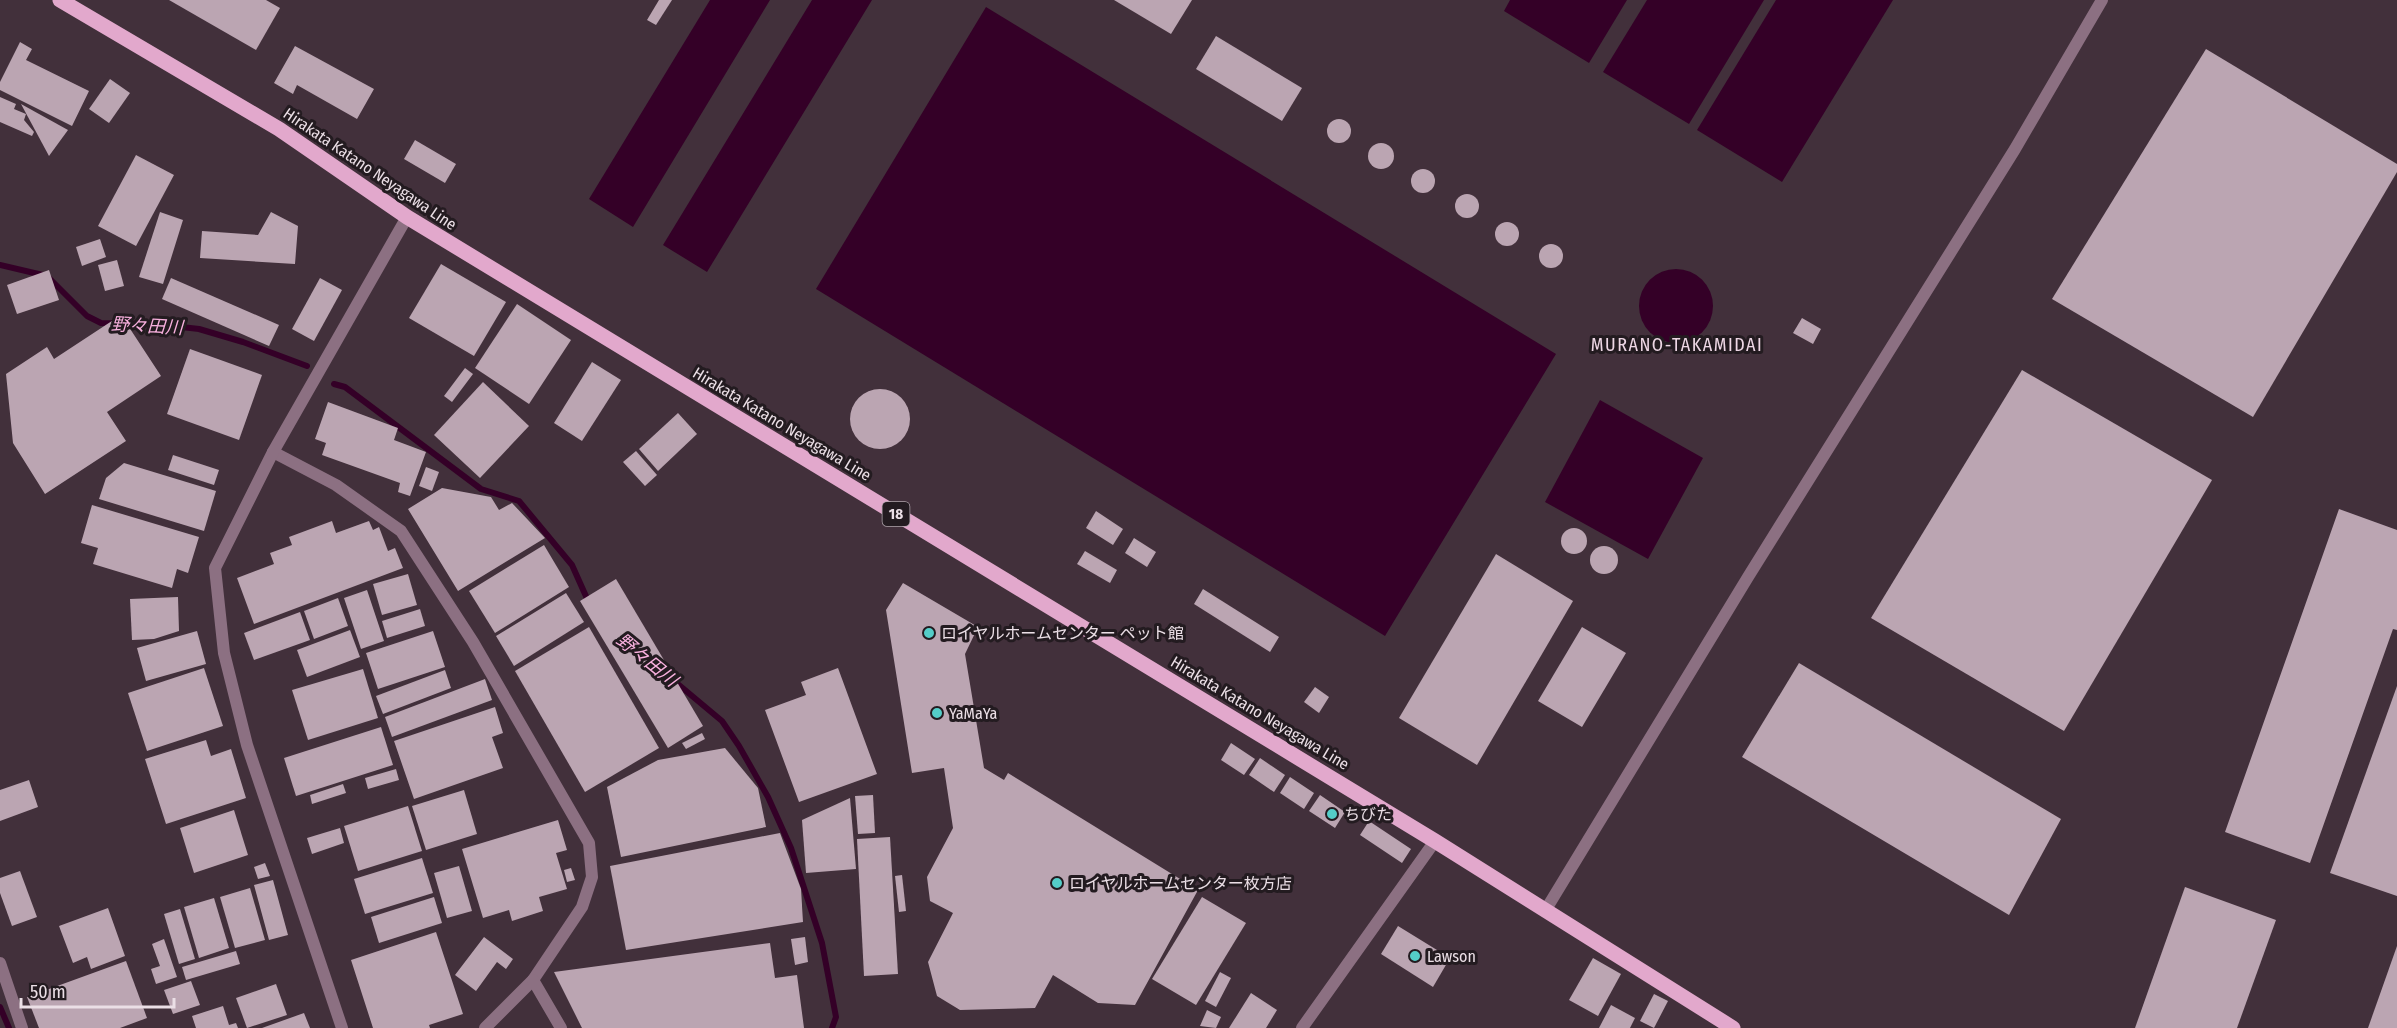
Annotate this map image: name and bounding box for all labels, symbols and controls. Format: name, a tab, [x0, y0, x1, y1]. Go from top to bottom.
street label: Hirakata Katano Neyagawa Line	[280, 104, 460, 234]
water label: 野々田川	[110, 313, 186, 339]
district label: MURANO-TAKAMIDAI	[1591, 334, 1763, 356]
street label: Hirakata Katano Neyagawa Line	[689, 363, 875, 485]
road number: 18	[882, 502, 910, 526]
place label: ロイヤルホームセンター ペット館	[941, 624, 1184, 643]
marker: ロイヤルホームセンター ペット館	[922, 626, 936, 640]
water label: 野々田川	[612, 629, 683, 692]
street label: Hirakata Katano Neyagawa Line	[1167, 652, 1353, 774]
place label: YaMaYa	[949, 704, 997, 723]
marker: YaMaYa	[930, 706, 944, 720]
place label: ちびた	[1344, 805, 1392, 824]
marker: ちびた	[1325, 807, 1339, 821]
place label: ロイヤルホームセンター枚方店	[1069, 874, 1292, 893]
marker: ロイヤルホームセンター枚方店	[1050, 876, 1064, 890]
place label: Lawson	[1427, 947, 1476, 966]
marker: Lawson	[1408, 949, 1422, 963]
scale bar	[21, 971, 174, 1009]
text: 50 m	[30, 981, 66, 1003]

